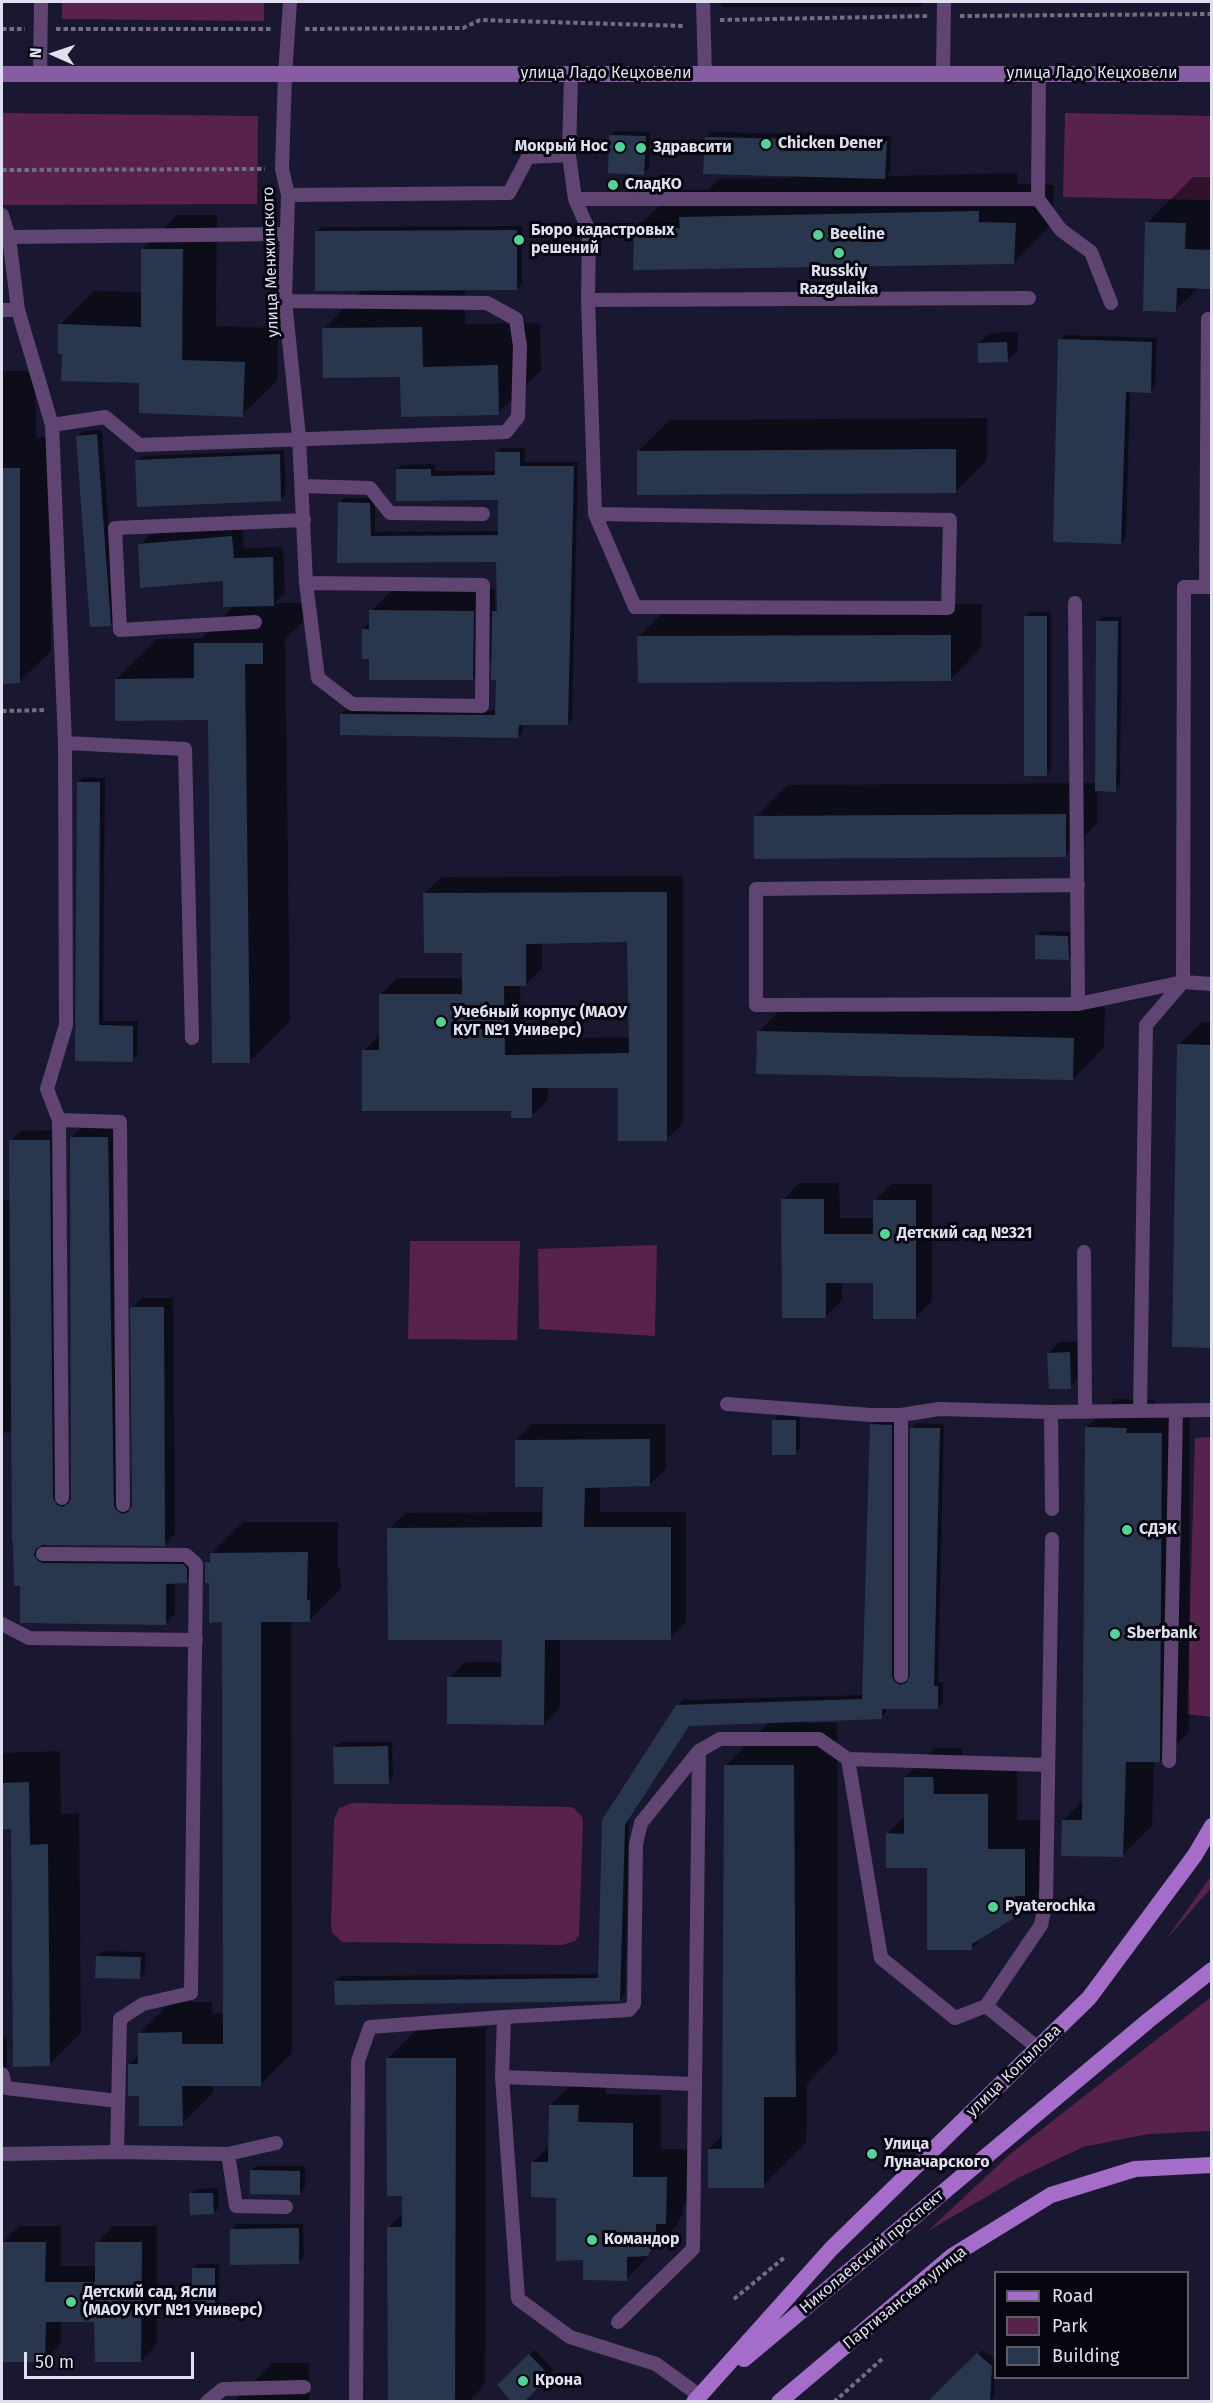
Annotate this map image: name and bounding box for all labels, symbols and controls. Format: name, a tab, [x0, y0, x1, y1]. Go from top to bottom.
north arrow	[24, 24, 84, 84]
text: N	[26, 47, 45, 59]
street label: улица Ладо Кецховели	[520, 64, 692, 84]
street label: улица Ладо Кецховели	[1006, 64, 1178, 84]
place label: Chicken Dener	[778, 134, 883, 154]
place label: Мокрый Нос	[515, 137, 608, 157]
marker: Chicken Dener	[759, 137, 773, 151]
place label: Здравсити	[653, 138, 732, 158]
marker: Мокрый Нос	[613, 140, 627, 154]
marker: Здравсити	[634, 141, 648, 155]
place label: СладКО	[625, 175, 682, 195]
marker: СладКО	[606, 178, 620, 192]
street label: улица Менжинского	[259, 186, 283, 338]
place label: Бюро кадастровых решений	[531, 221, 674, 259]
place label: Beeline	[830, 225, 885, 245]
marker: Beeline	[811, 228, 825, 242]
marker: Бюро кадастровых решений	[512, 233, 526, 247]
marker: Russkiy Razgulaika	[832, 246, 846, 260]
place label: Russkiy Razgulaika	[800, 262, 878, 300]
place label: Учебный корпус (МАОУ КУГ №1 Универс)	[453, 1003, 627, 1041]
marker: Учебный корпус (МАОУ КУГ №1 Универс)	[434, 1015, 448, 1029]
place label: Детский сад №321	[897, 1224, 1032, 1244]
marker: Детский сад №321	[878, 1227, 892, 1241]
place label: СДЭК	[1139, 1520, 1177, 1540]
marker: СДЭК	[1120, 1523, 1134, 1537]
place label: Sberbank	[1127, 1624, 1197, 1644]
marker: Sberbank	[1108, 1627, 1122, 1641]
place label: Pyaterochka	[1005, 1897, 1095, 1917]
marker: Pyaterochka	[986, 1900, 1000, 1914]
street label: улица Копылова	[962, 2021, 1066, 2121]
place label: Улица Луначарского	[884, 2135, 989, 2173]
marker: Улица Луначарского	[865, 2147, 879, 2161]
street label: Николаевский проспект	[796, 2186, 948, 2318]
place label: Командор	[604, 2230, 680, 2250]
marker: Командор	[585, 2233, 599, 2247]
street label: Партизанская улица	[839, 2242, 971, 2354]
legend	[994, 2271, 1189, 2379]
place label: Детский сад, Ясли (МАОУ КУГ №1 Универс)	[83, 2283, 262, 2321]
text: Road	[1052, 2285, 1094, 2307]
marker: Детский сад, Ясли (МАОУ КУГ №1 Универс)	[64, 2295, 78, 2309]
text: Park	[1052, 2315, 1087, 2337]
scale bar	[27, 2340, 196, 2378]
text: Building	[1052, 2345, 1119, 2367]
text: 50 m	[35, 2351, 74, 2373]
place label: Крона	[535, 2371, 582, 2391]
marker: Крона	[516, 2374, 530, 2388]

